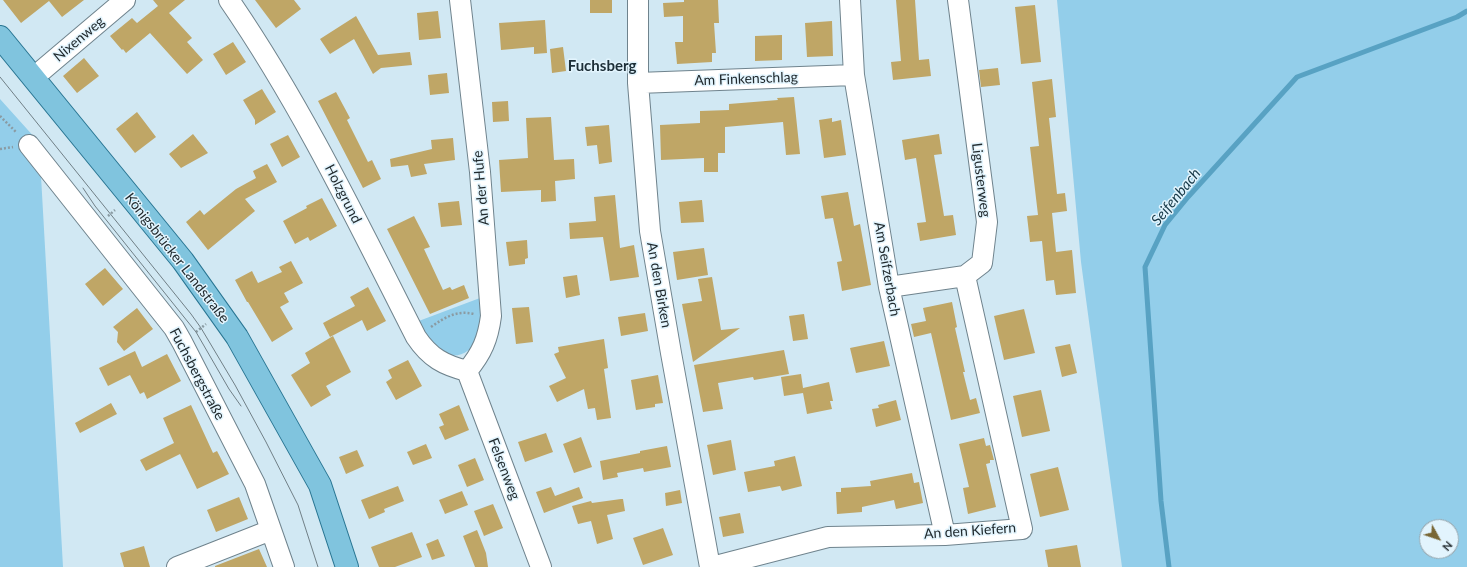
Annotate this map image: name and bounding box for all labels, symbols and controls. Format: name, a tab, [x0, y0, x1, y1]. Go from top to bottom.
street label: Nixenweg	[50, 13, 108, 65]
district label: Fuchsberg	[568, 57, 636, 75]
street label: Am Finkenschlag	[694, 69, 798, 89]
street label: Ligusterweg	[968, 142, 994, 218]
street label: An der Hufe	[469, 150, 493, 226]
street label: Holzgrund	[321, 162, 365, 226]
water label: Seifenbach	[1148, 165, 1204, 229]
street label: Königsbrücker Landstraße	[121, 190, 233, 326]
street label: Am Seifzerbach	[870, 220, 904, 318]
street label: An den Birken	[643, 241, 675, 329]
street label: Fuchsbergstraße	[166, 325, 228, 423]
street label: Felsenweg	[485, 436, 523, 502]
street label: An den Kiefern	[923, 519, 1017, 543]
north arrow	[1419, 519, 1459, 559]
text: N	[1440, 539, 1456, 554]

